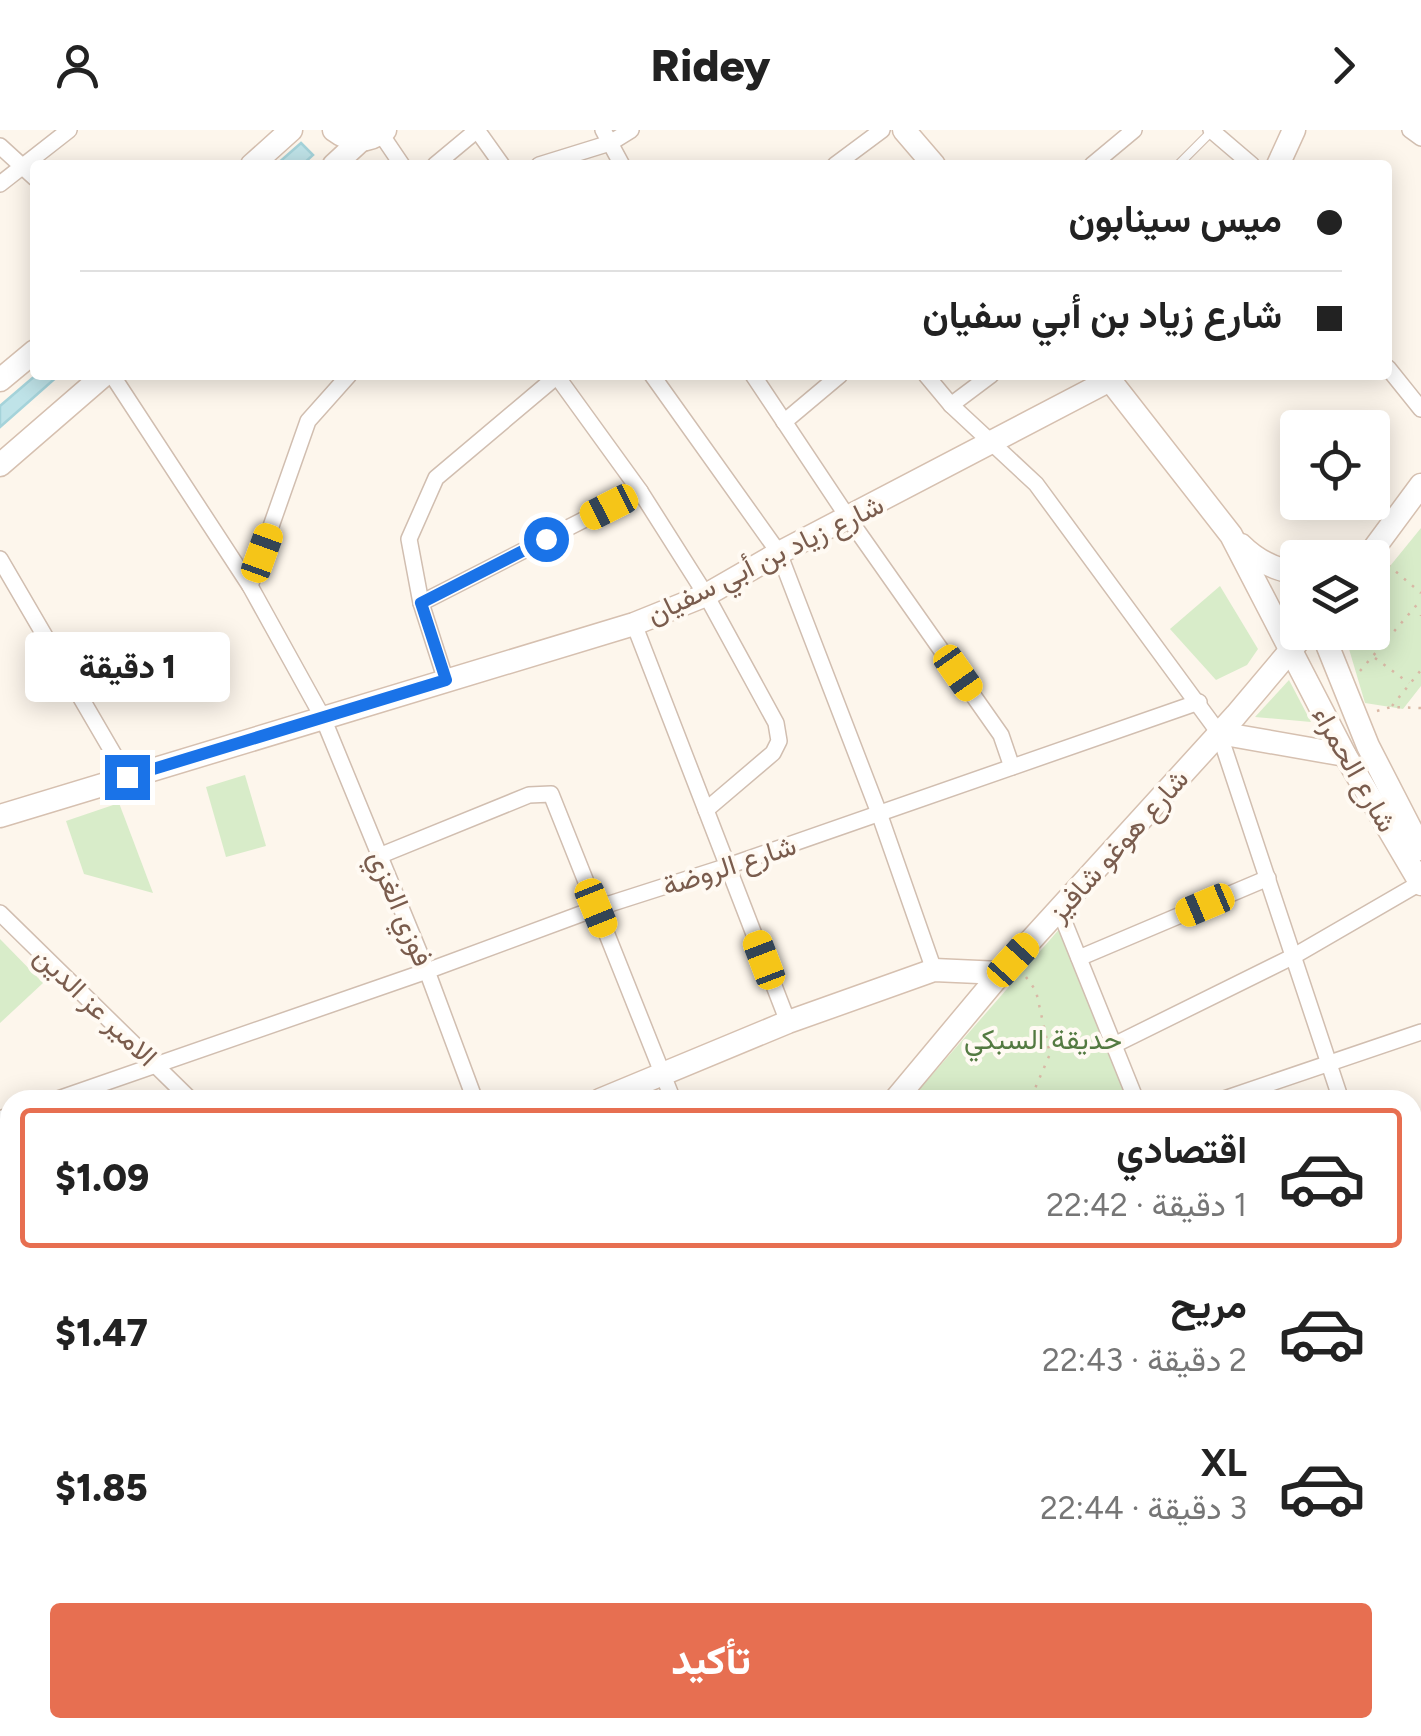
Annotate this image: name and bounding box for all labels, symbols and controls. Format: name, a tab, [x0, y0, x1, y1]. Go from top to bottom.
icon: person	[50, 38, 105, 93]
text: Ridey	[651, 38, 770, 92]
icon: forward	[1316, 38, 1371, 93]
text: ميس سينابون	[1069, 196, 1282, 242]
text: شارع زياد بن أبي سفيان	[922, 292, 1282, 338]
map controls	[1280, 410, 1390, 650]
button: locate	[1280, 410, 1390, 520]
car	[575, 480, 643, 534]
street label: شارع زياد بن أبي سفيان	[641, 487, 892, 637]
route start	[524, 517, 569, 562]
car	[238, 520, 286, 586]
button: layers	[1280, 540, 1390, 650]
callout: 1 دقيقة	[24, 632, 230, 702]
car	[929, 640, 987, 706]
text: 1 دقيقة	[79, 648, 176, 686]
street label: شارع الحمراء	[1304, 700, 1405, 839]
route end	[105, 755, 150, 800]
street label: شارع هوغو شافيز	[1040, 762, 1197, 930]
street label: شارع الروضة	[658, 827, 801, 904]
street label: فوزي الغزي	[356, 845, 441, 973]
car	[571, 875, 621, 941]
car	[1172, 879, 1238, 931]
car	[739, 927, 789, 993]
car	[982, 928, 1044, 992]
street label: الامير عز الدين	[27, 939, 165, 1074]
park label: حديقة السبكي	[964, 1022, 1122, 1062]
text: اقتصادي	[1116, 1127, 1247, 1173]
icon: car	[1277, 1133, 1367, 1223]
text: $1.09	[55, 1155, 149, 1201]
text: 1 دقيقة · 22:42	[1046, 1186, 1247, 1224]
text: مريح	[1171, 1282, 1247, 1328]
icon: car	[1277, 1288, 1367, 1378]
text: $1.47	[55, 1310, 148, 1356]
text: 2 دقيقة · 22:43	[1042, 1341, 1247, 1379]
text: XL	[1201, 1440, 1247, 1486]
icon: car	[1277, 1443, 1367, 1533]
text: $1.85	[55, 1465, 148, 1511]
text: 3 دقيقة · 22:44	[1040, 1489, 1247, 1527]
button: تأكيد	[50, 1603, 1372, 1718]

